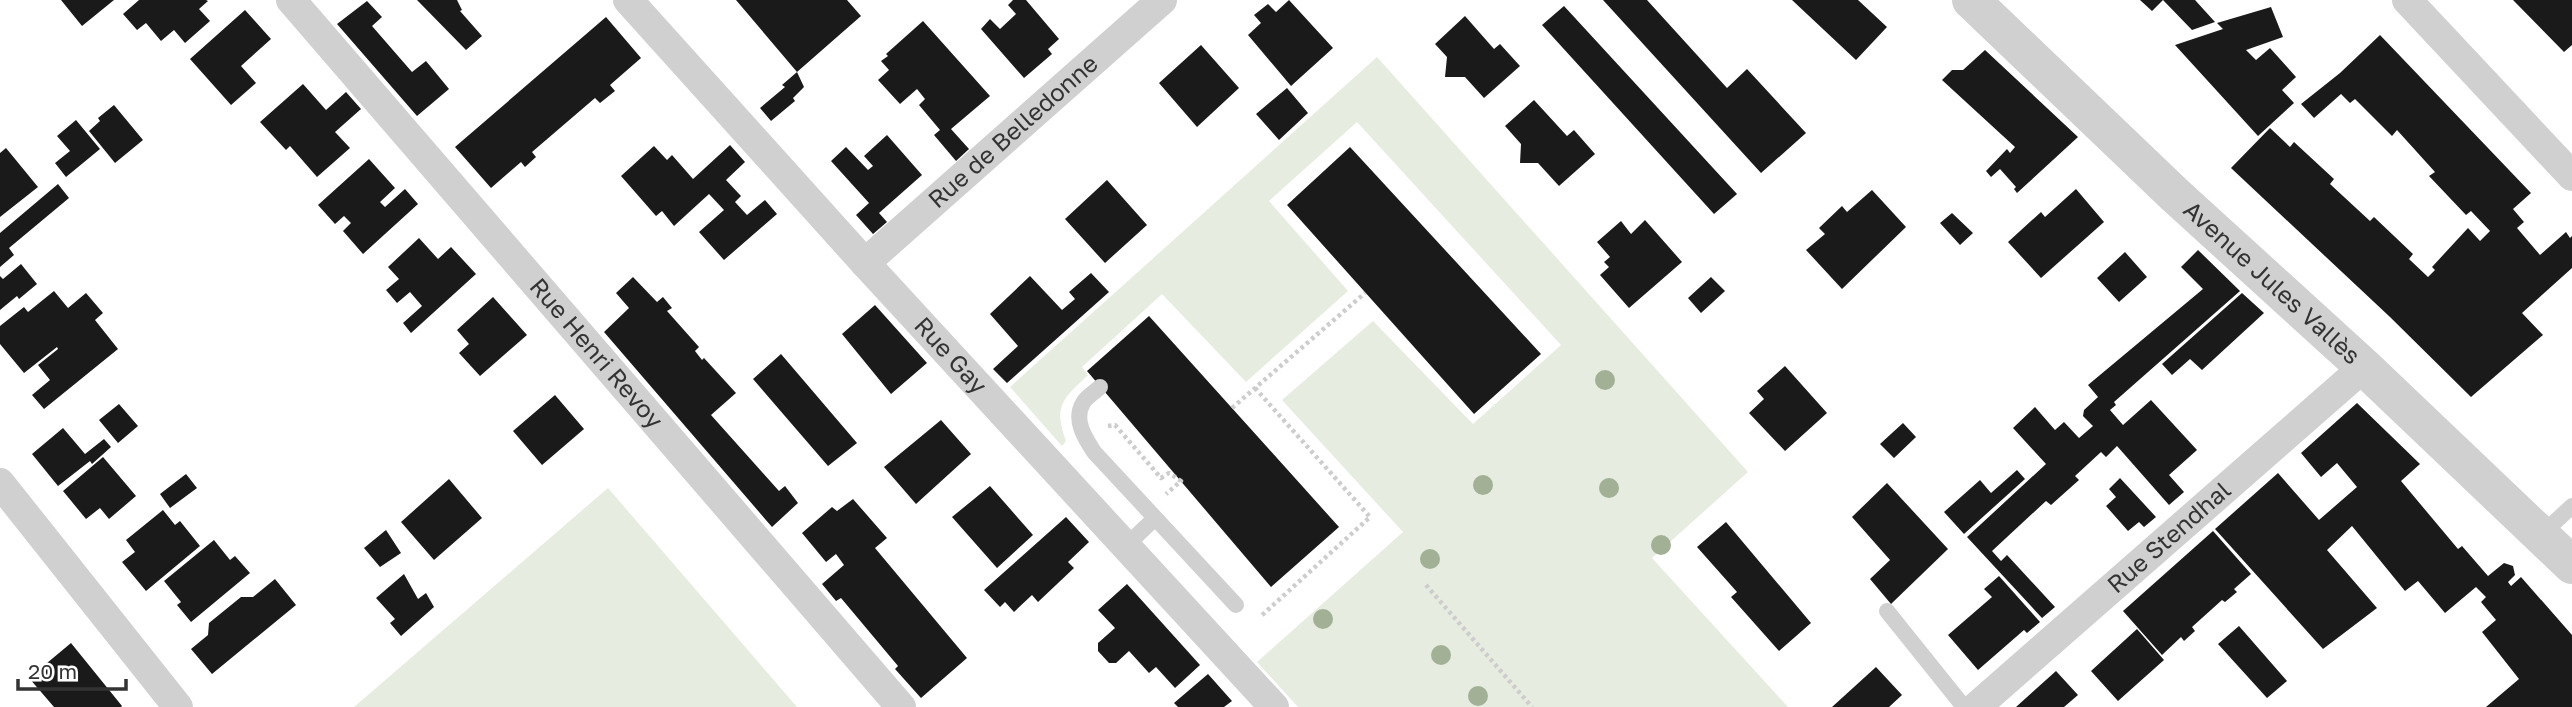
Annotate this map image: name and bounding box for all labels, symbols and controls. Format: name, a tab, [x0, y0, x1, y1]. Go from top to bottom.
street label: Rue de Belledonne	[922, 48, 1103, 213]
street label: Avenue Jules Vallès	[2178, 194, 2367, 370]
street label: Rue Henri Revoy	[525, 272, 670, 434]
street label: Rue Gay	[909, 310, 994, 399]
street label: Rue Stendhal	[2101, 475, 2236, 598]
scale bar	[18, 648, 126, 692]
text: 20 m	[28, 658, 77, 684]

